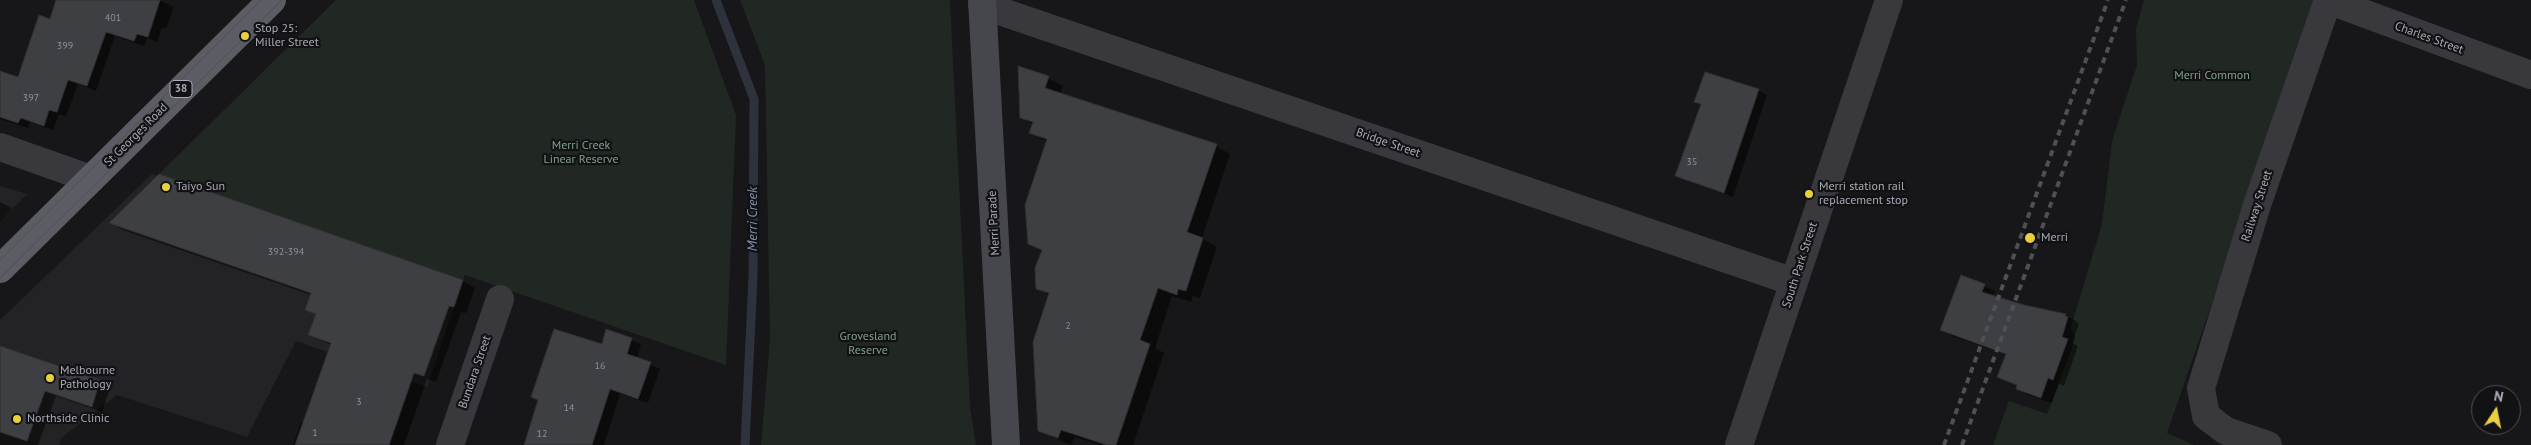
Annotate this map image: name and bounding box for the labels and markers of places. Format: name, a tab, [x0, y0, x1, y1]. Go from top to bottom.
place label: Stop 25: Miller Street	[255, 22, 319, 50]
marker: Stop 25: Miller Street	[239, 30, 251, 42]
place label: Taiyo Sun	[176, 180, 225, 194]
place label: Merri station rail replacement stop	[1819, 180, 1908, 208]
marker: Taiyo Sun	[160, 181, 172, 193]
marker: Merri station rail replacement stop	[1803, 188, 1815, 200]
marker: Merri	[2023, 231, 2037, 245]
place label: Merri	[2041, 231, 2068, 245]
place label: Melbourne Pathology	[60, 364, 115, 392]
marker: Melbourne Pathology	[44, 372, 56, 384]
place label: Northside Clinic	[27, 412, 109, 426]
marker: Northside Clinic	[11, 413, 23, 425]

